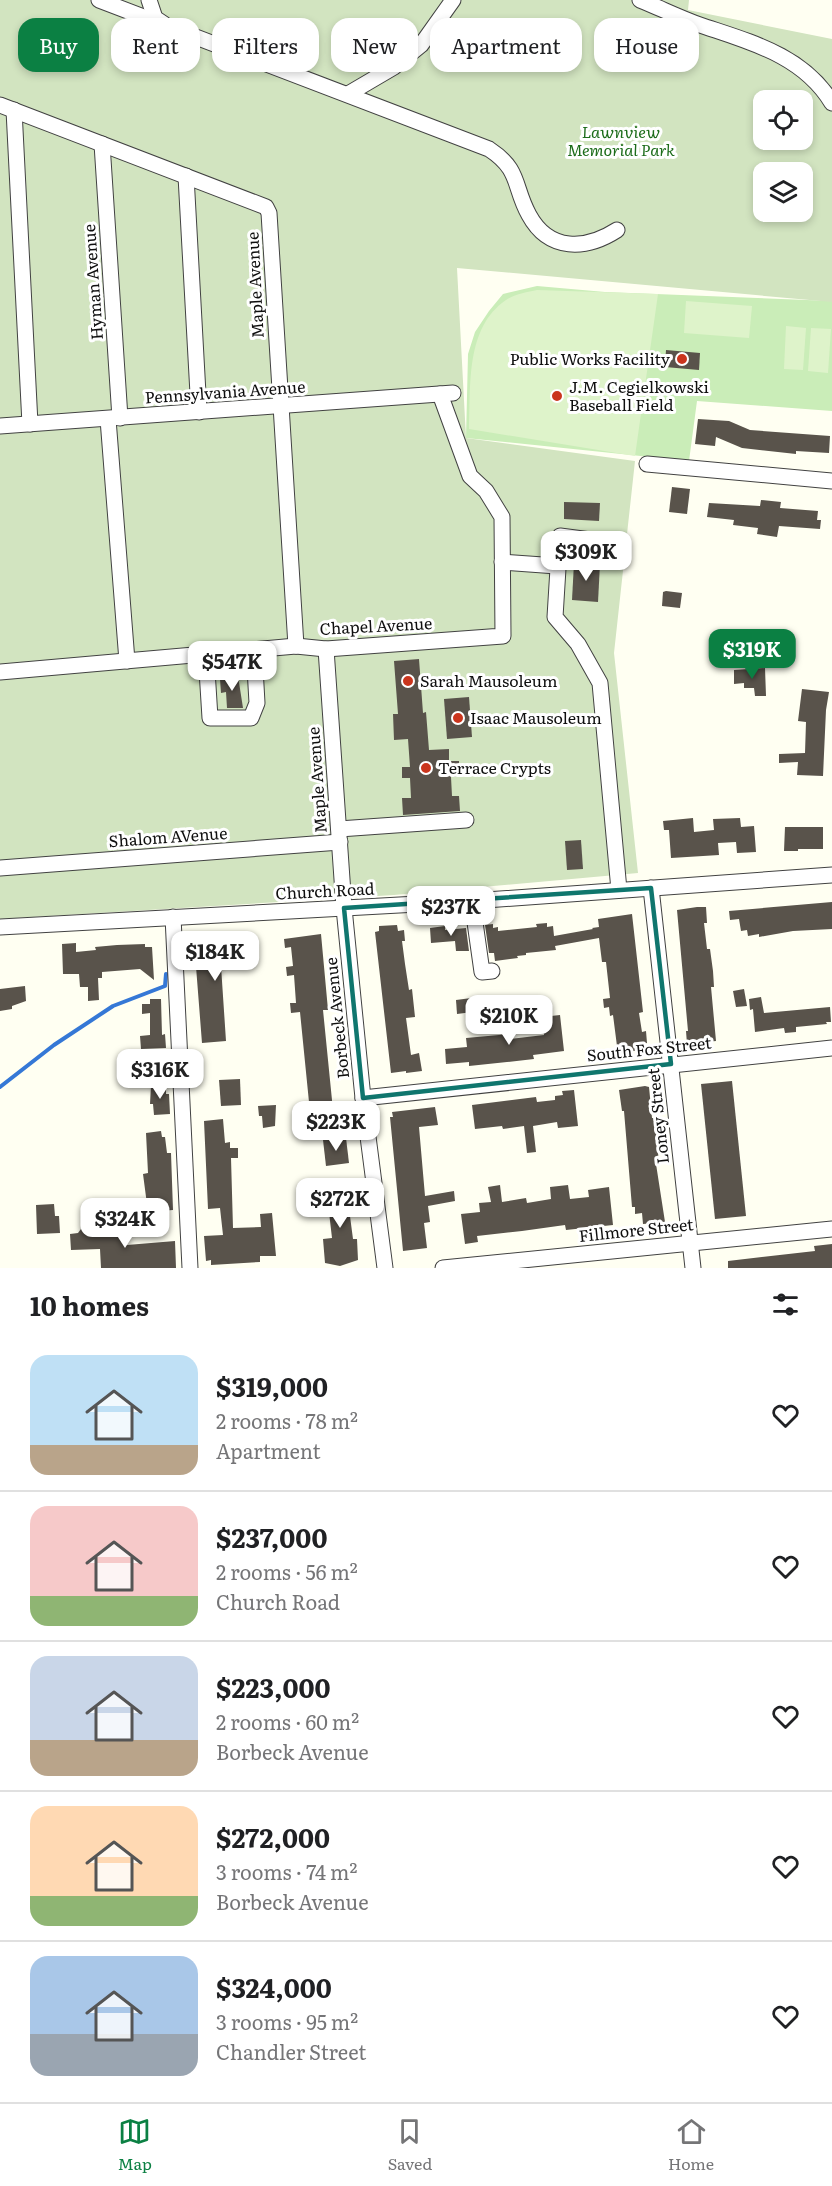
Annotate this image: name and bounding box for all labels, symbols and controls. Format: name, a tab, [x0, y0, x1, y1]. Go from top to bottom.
chip: Buy	[18, 18, 99, 72]
chip: Rent	[111, 18, 200, 72]
chip: Filters	[212, 18, 319, 72]
chip: New	[331, 18, 418, 72]
chip: Apartment	[430, 18, 582, 72]
chip: House	[594, 18, 699, 72]
map controls	[753, 90, 813, 222]
button: locate	[753, 90, 813, 150]
park label: Lawnview Memorial Park	[567, 119, 675, 161]
button: layers	[753, 162, 813, 222]
street label: Hyman Avenue	[76, 223, 108, 341]
street label: Maple Avenue	[239, 231, 269, 339]
place label: Public Works Facility	[510, 346, 671, 370]
marker: Public Works Facility	[675, 352, 689, 366]
street label: Pennsylvania Avenue	[144, 373, 306, 409]
place label: J.M. Cegielkowski Baseball Field	[569, 374, 709, 416]
marker: J.M. Cegielkowski Baseball Field	[550, 389, 564, 403]
pin: $309K	[544, 531, 628, 582]
text: $309K	[555, 535, 617, 565]
street label: Chapel Avenue	[319, 610, 433, 640]
pin: $319K	[710, 629, 794, 680]
text: $319K	[723, 633, 781, 663]
pin: $547K	[190, 641, 274, 692]
text: $547K	[202, 645, 262, 675]
place label: Sarah Mausoleum	[420, 668, 558, 692]
marker: Sarah Mausoleum	[401, 674, 415, 688]
place label: Isaac Mausoleum	[470, 705, 602, 729]
marker: Isaac Mausoleum	[451, 711, 465, 725]
street label: Maple Avenue	[300, 726, 332, 834]
place label: Terrace Crypts	[438, 755, 551, 779]
marker: Terrace Crypts	[419, 761, 433, 775]
street label: Shalom AVenue	[108, 820, 228, 852]
street label: Church Road	[275, 875, 375, 905]
pin: $237K	[409, 886, 493, 937]
text: $237K	[421, 890, 481, 920]
pin: $184K	[173, 931, 257, 982]
text: $184K	[185, 935, 245, 965]
street label: Borbeck Avenue	[318, 956, 354, 1080]
pin: $210K	[467, 995, 551, 1046]
text: $210K	[480, 999, 538, 1029]
street label: South Fox Street	[585, 1029, 713, 1066]
pin: $316K	[118, 1049, 202, 1100]
text: $316K	[131, 1053, 189, 1083]
street label: Loney Street	[640, 1067, 674, 1165]
pin: $223K	[294, 1101, 378, 1152]
text: $223K	[306, 1105, 366, 1135]
pin: $272K	[298, 1178, 382, 1229]
text: $272K	[310, 1182, 370, 1212]
pin: $324K	[83, 1198, 167, 1249]
text: $324K	[94, 1202, 156, 1232]
street label: Fillmore Street	[577, 1211, 695, 1247]
text: 10 homes	[30, 1285, 149, 1324]
icon: filters	[769, 1288, 802, 1321]
text: $319,000	[216, 1366, 328, 1405]
icon: home	[78, 1379, 150, 1451]
icon: heart	[769, 1399, 802, 1432]
text: 2 rooms · 78 m²	[216, 1405, 358, 1435]
text: Apartment	[216, 1435, 321, 1465]
text: $237,000	[216, 1517, 327, 1556]
icon: home	[78, 1530, 150, 1602]
icon: heart	[769, 1550, 802, 1583]
text: 2 rooms · 56 m²	[216, 1556, 358, 1586]
text: Church Road	[216, 1586, 340, 1616]
text: $223,000	[216, 1667, 330, 1706]
icon: home	[78, 1680, 150, 1752]
icon: heart	[769, 1700, 802, 1733]
text: 2 rooms · 60 m²	[216, 1706, 359, 1736]
text: Borbeck Avenue	[216, 1736, 369, 1766]
text: $272,000	[216, 1817, 330, 1856]
icon: home	[78, 1830, 150, 1902]
icon: heart	[769, 1850, 802, 1883]
text: 3 rooms · 74 m²	[216, 1856, 357, 1886]
text: Borbeck Avenue	[216, 1886, 369, 1916]
text: $324,000	[216, 1967, 332, 2006]
icon: home	[78, 1980, 150, 2052]
icon: heart	[769, 2000, 802, 2033]
text: 3 rooms · 95 m²	[216, 2006, 358, 2036]
text: Chandler Street	[216, 2036, 366, 2066]
tab: Map	[118, 2115, 152, 2175]
tab: Saved	[388, 2115, 432, 2175]
tab: Home	[668, 2115, 714, 2175]

